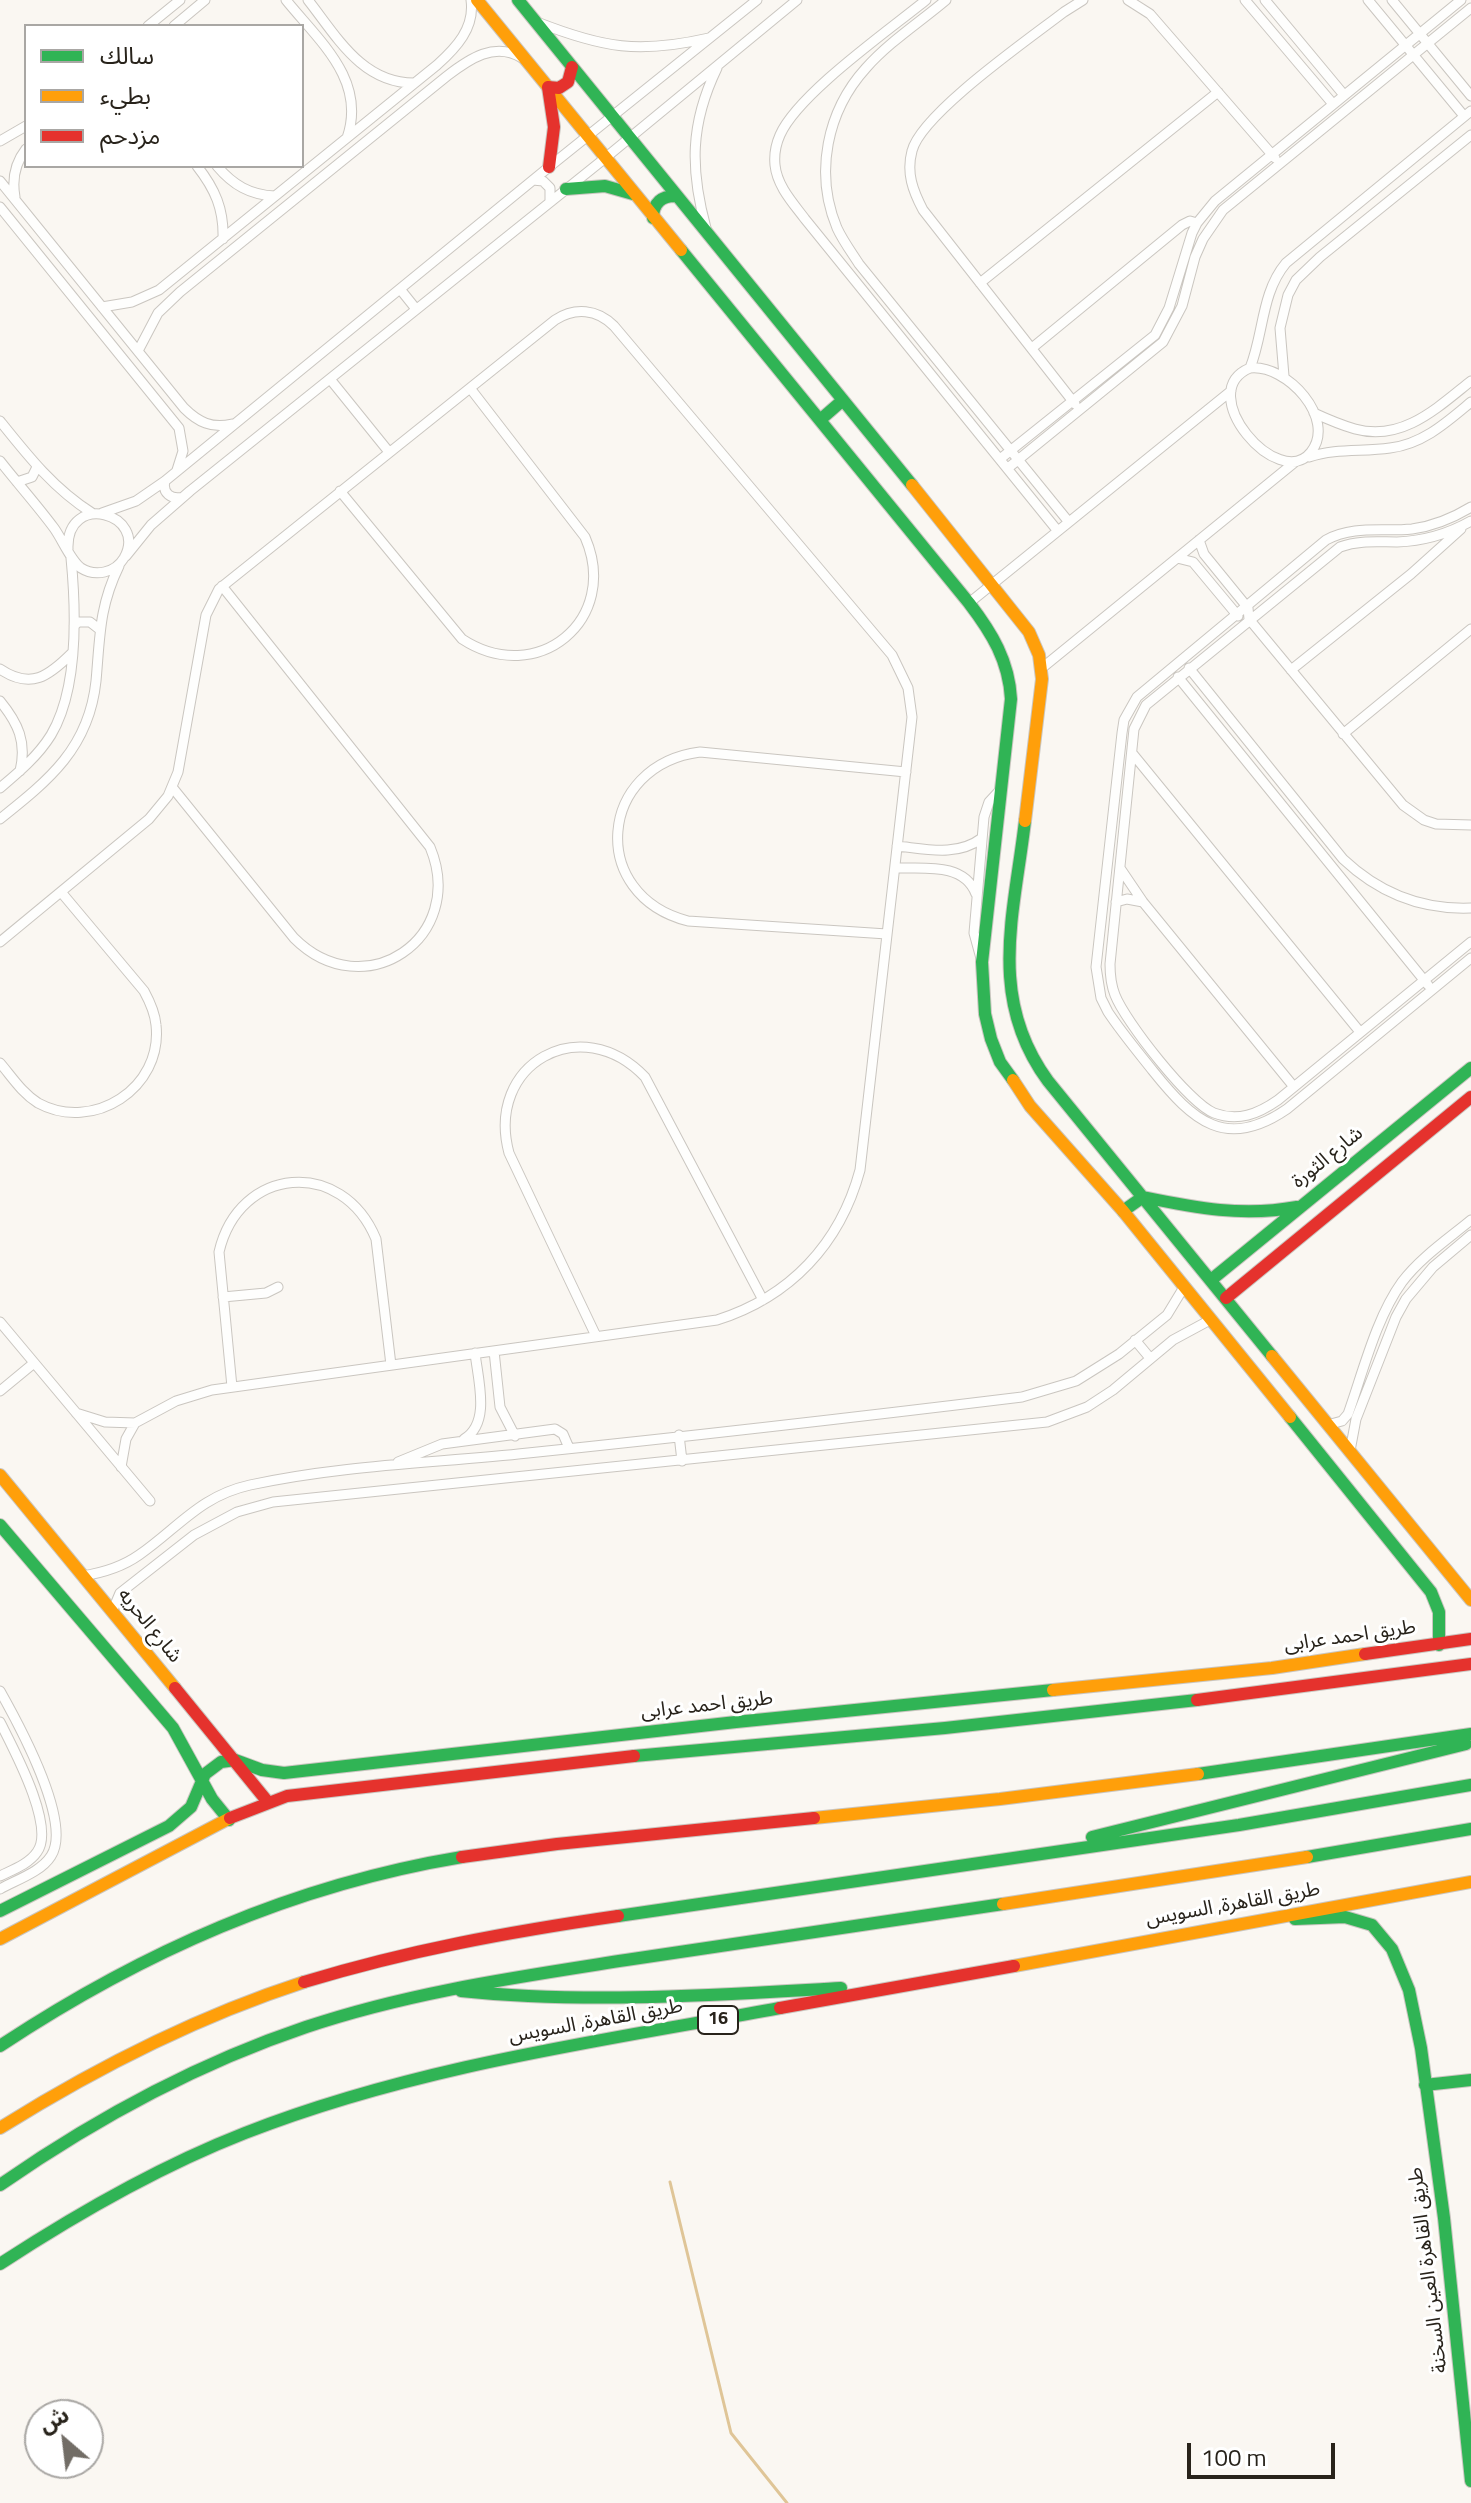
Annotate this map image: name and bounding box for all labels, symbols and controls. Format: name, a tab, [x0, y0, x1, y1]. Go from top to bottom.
legend	[24, 24, 304, 168]
text: سالك	[100, 37, 154, 73]
text: بطيء	[100, 77, 151, 113]
text: مزدحم	[100, 117, 160, 153]
street label: شارع الثورة	[1287, 1122, 1369, 1194]
street label: شارع الحريه	[112, 1584, 186, 1668]
street label: طريق احمد عرابى	[1283, 1616, 1417, 1658]
street label: طريق احمد عرابى	[640, 1687, 774, 1725]
street label: طريق القاهرة, السويس	[1144, 1878, 1322, 1932]
street label: طريق القاهرة, السويس	[507, 1995, 685, 2049]
road number: 16	[698, 2006, 738, 2034]
street label: طريق القاهرة العين السخنة	[1404, 2166, 1454, 2374]
text: ش	[32, 2397, 75, 2442]
north arrow	[24, 2399, 104, 2479]
scale bar	[1191, 2427, 1339, 2477]
text: 100 m	[1201, 2439, 1267, 2475]

